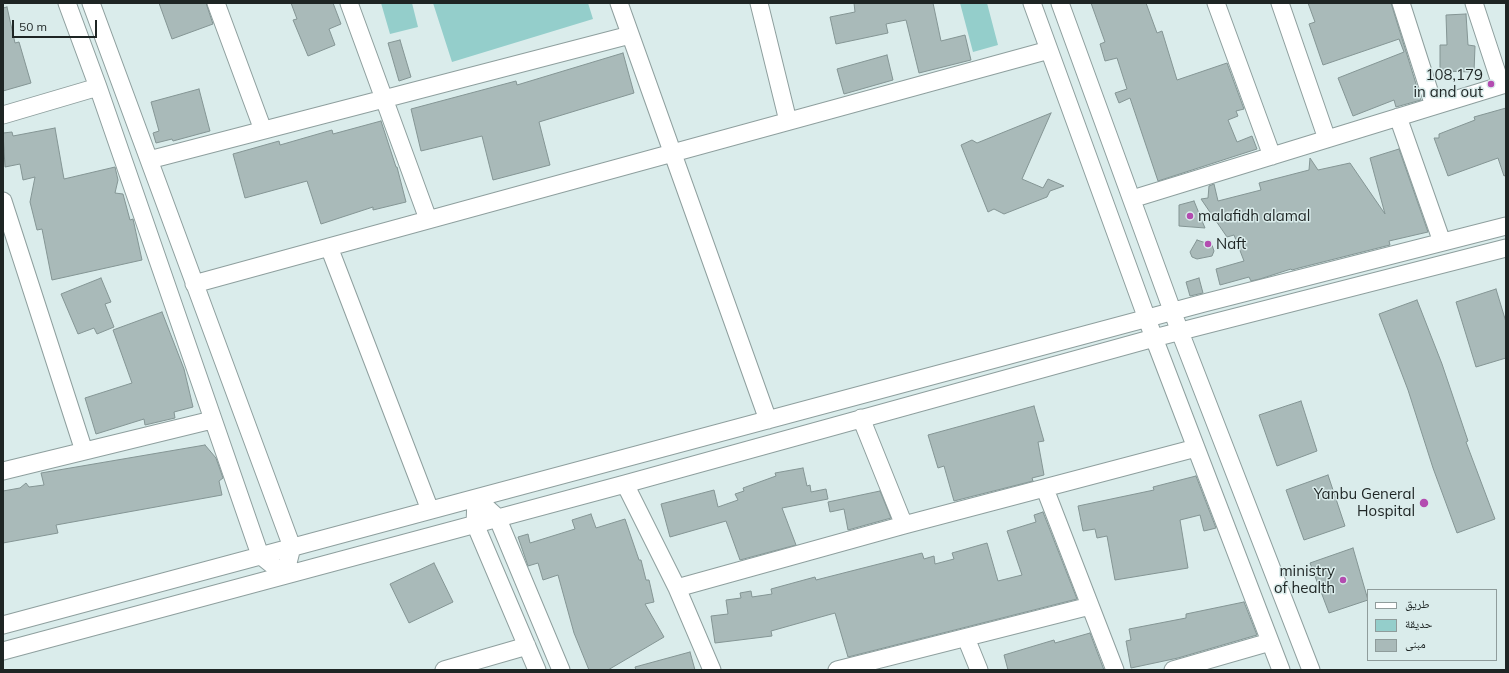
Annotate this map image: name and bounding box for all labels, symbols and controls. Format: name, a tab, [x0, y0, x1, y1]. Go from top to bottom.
scale bar	[14, 12, 99, 38]
text: 50 m	[19, 19, 47, 34]
place label: 108,179 in and out	[1414, 66, 1483, 101]
marker: 108,179 in and out	[1486, 79, 1496, 89]
place label: malafidh alamal	[1198, 207, 1310, 225]
marker: malafidh alamal	[1185, 211, 1195, 221]
place label: Naft	[1216, 235, 1246, 253]
marker: Naft	[1203, 239, 1213, 249]
place label: Yanbu General Hospital	[1314, 485, 1415, 520]
marker: Yanbu General Hospital	[1418, 497, 1430, 509]
place label: ministry of health	[1274, 562, 1335, 597]
marker: ministry of health	[1338, 575, 1348, 585]
legend	[1367, 589, 1497, 661]
text: طريق	[1405, 596, 1430, 611]
text: حديقة	[1405, 616, 1433, 631]
text: مبنى	[1405, 636, 1426, 651]

